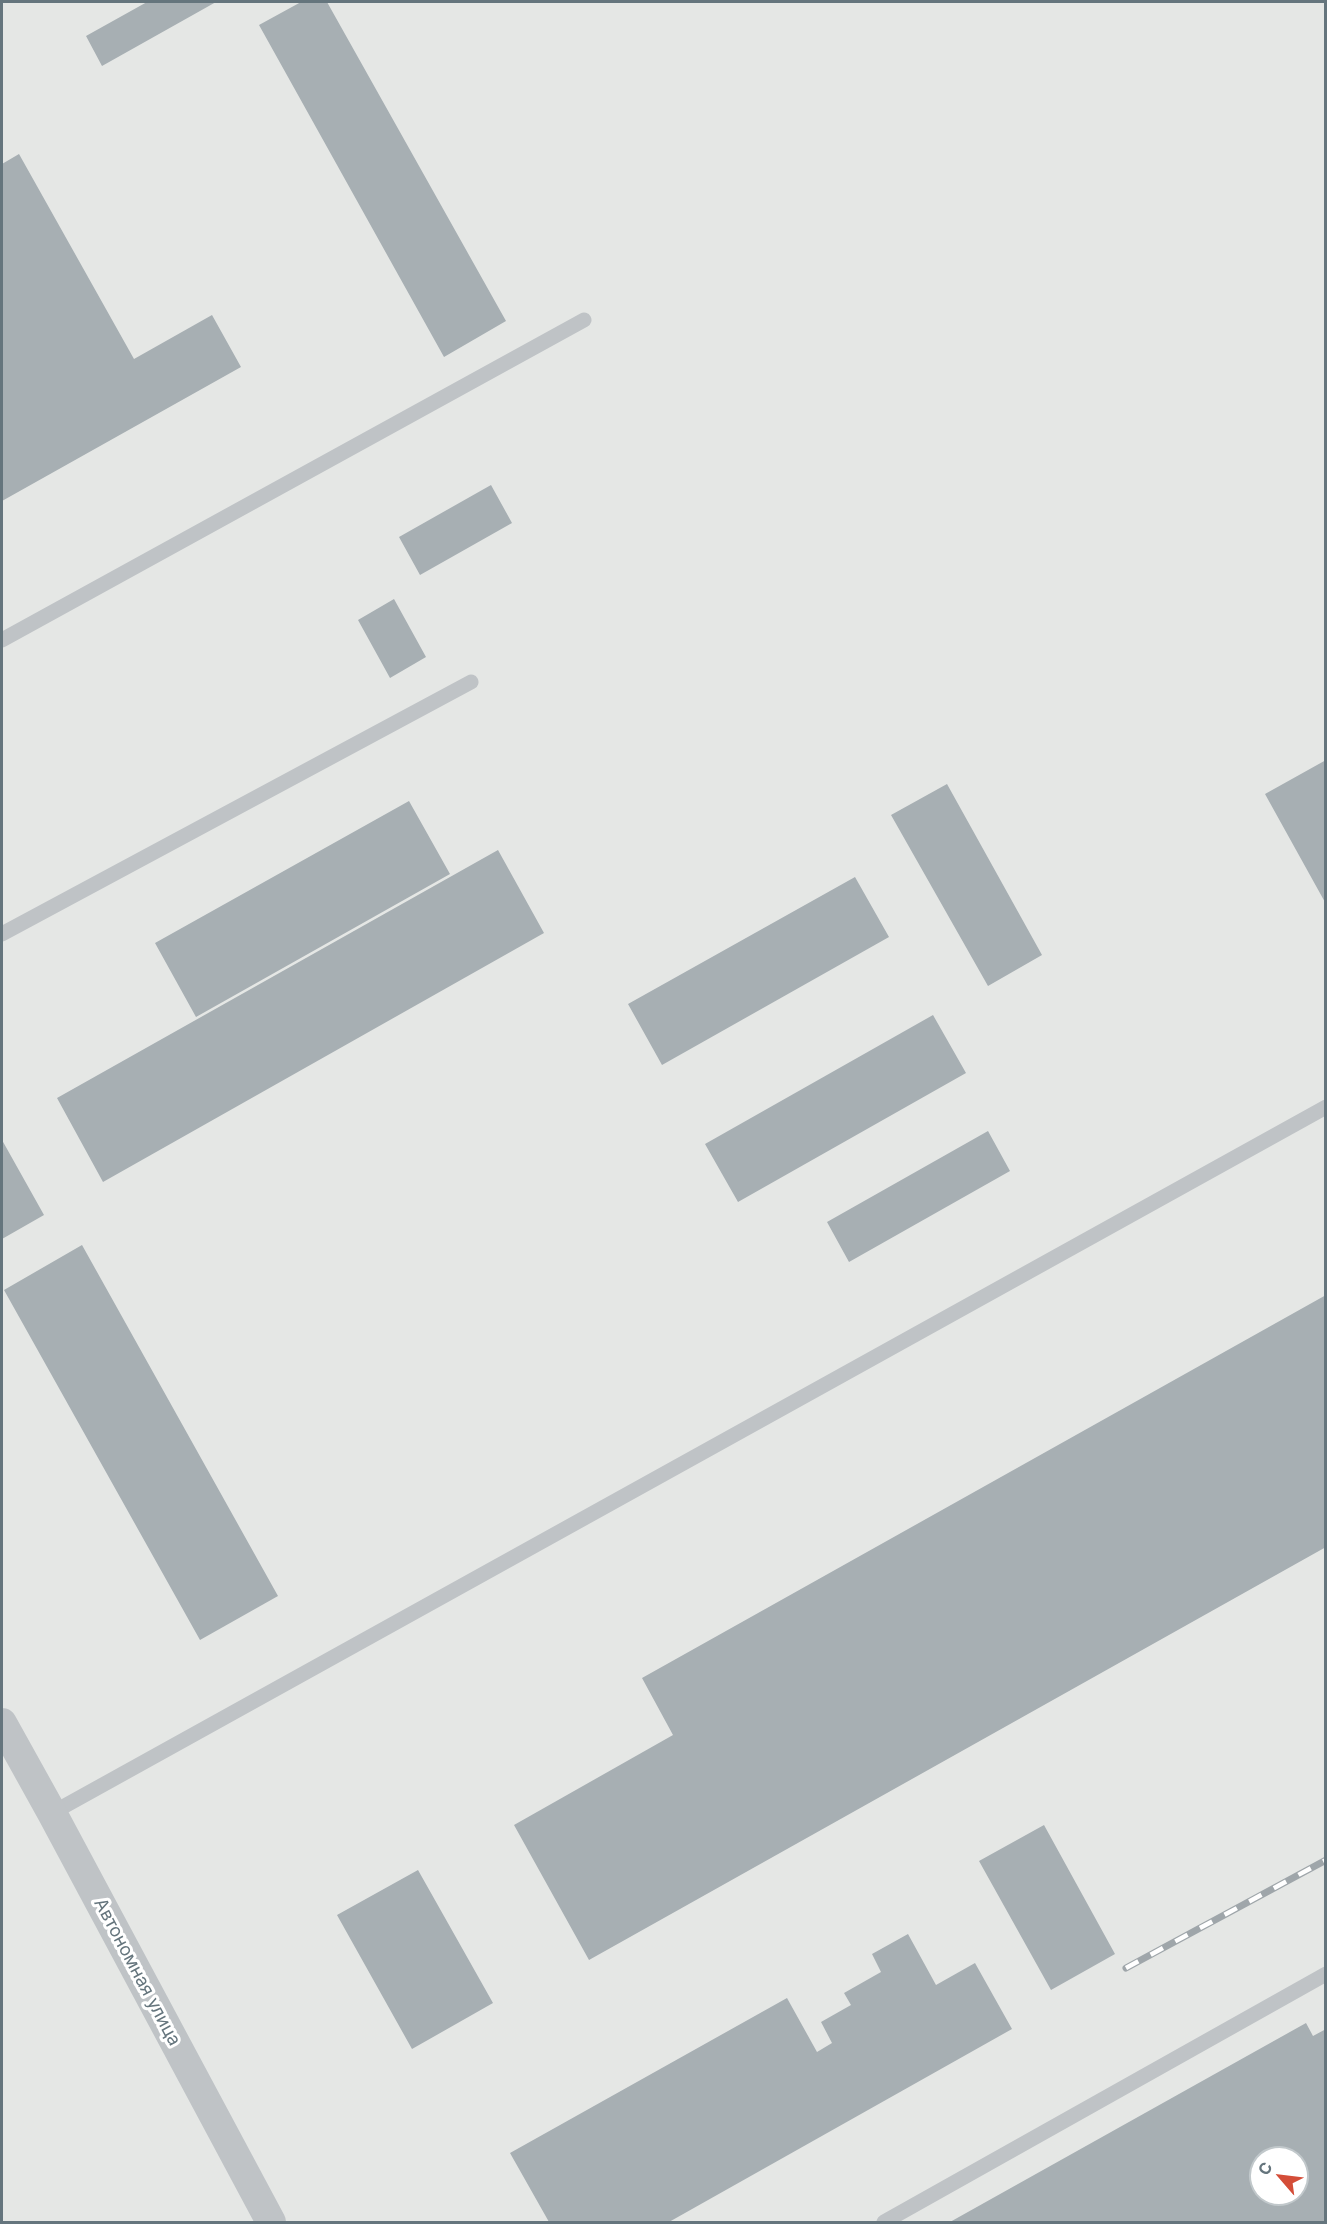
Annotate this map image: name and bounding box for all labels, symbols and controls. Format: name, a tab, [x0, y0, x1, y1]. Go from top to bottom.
street label: Автономная улица	[89, 1895, 185, 2049]
north arrow	[1249, 2146, 1309, 2206]
text: С	[1253, 2159, 1276, 2178]

